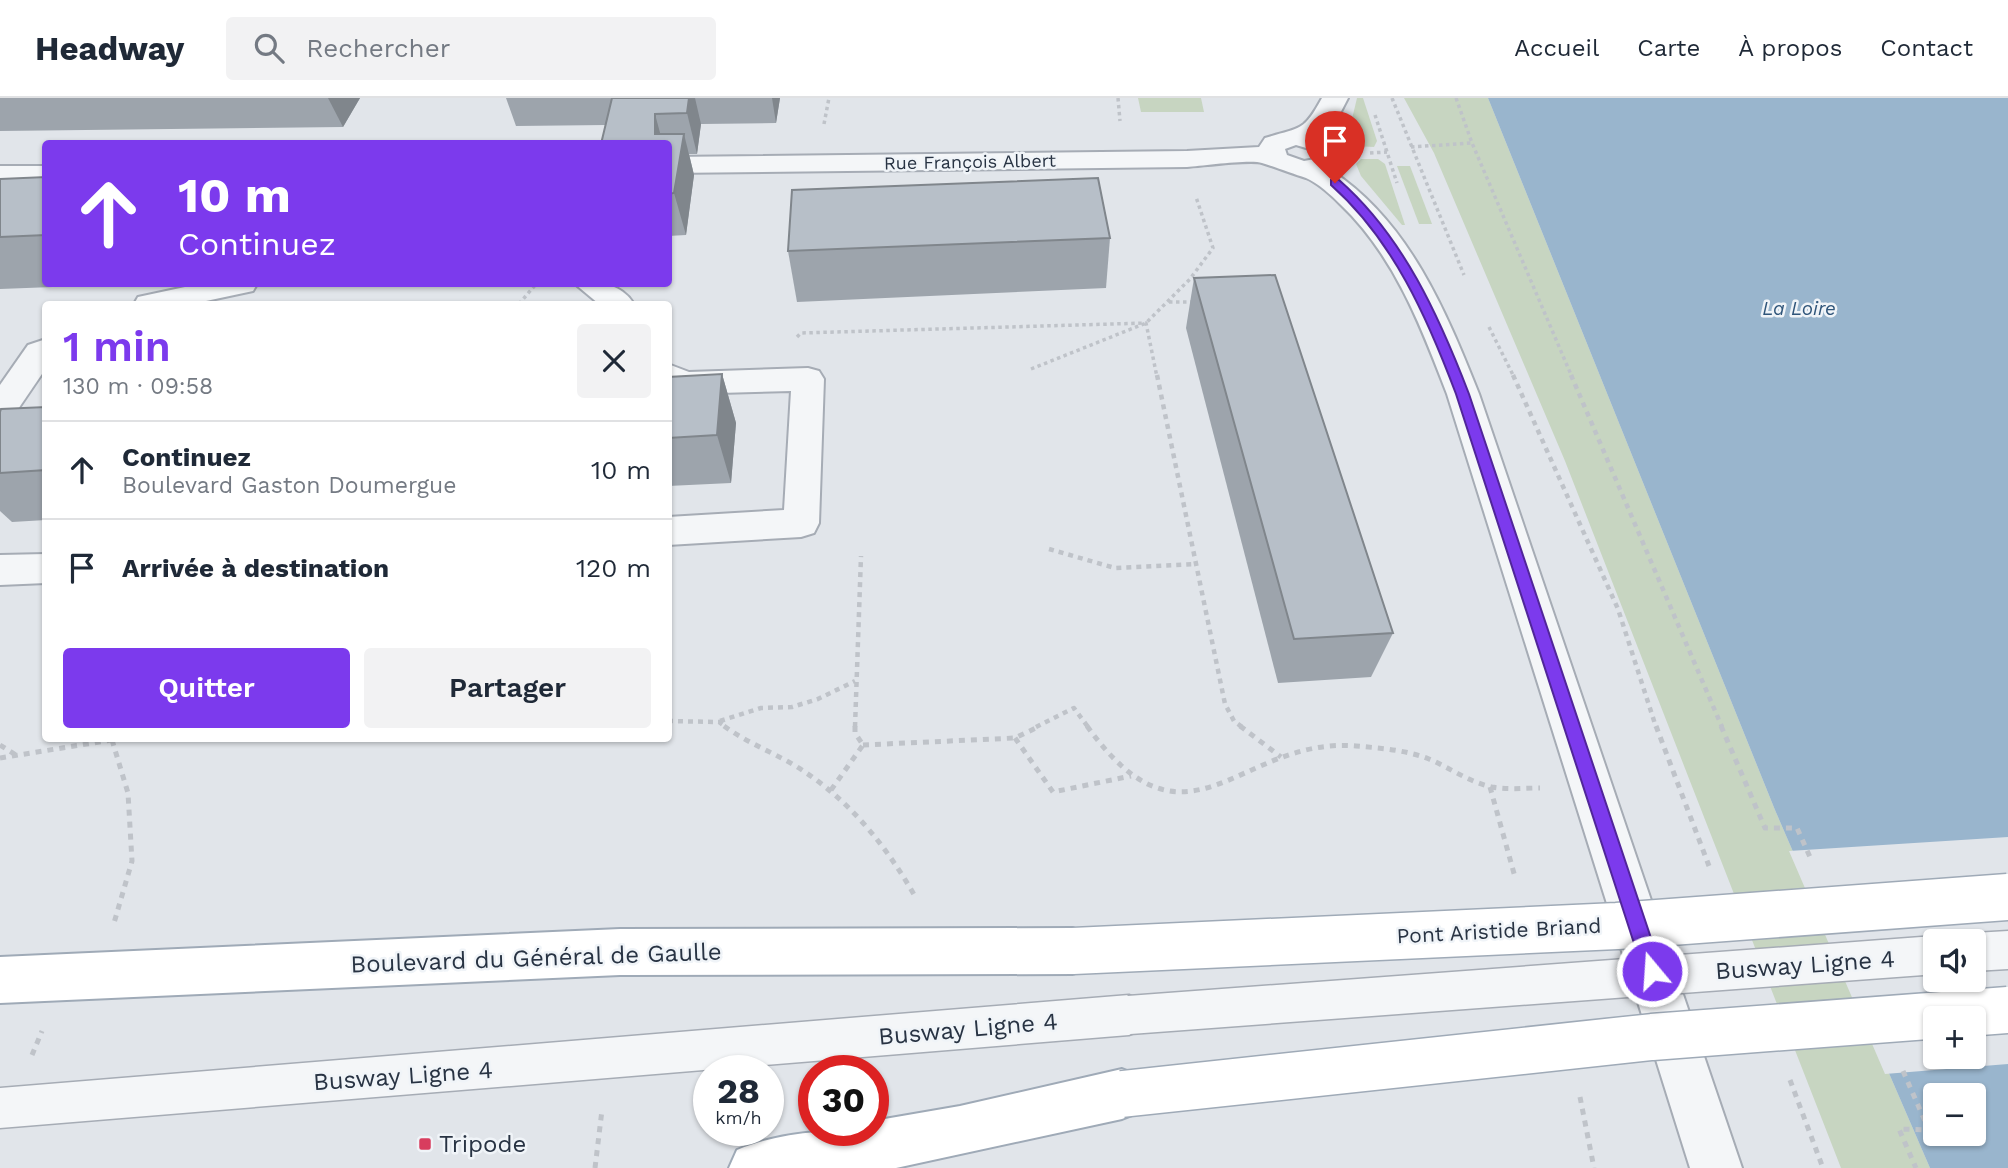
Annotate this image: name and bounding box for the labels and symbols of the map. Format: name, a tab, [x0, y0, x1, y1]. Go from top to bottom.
pin	[1305, 111, 1365, 183]
street label: Rue François Albert	[884, 149, 1057, 173]
water label: La Loire	[1762, 297, 1836, 320]
street label: Pont Aristide Briand	[1396, 913, 1602, 948]
position arrow	[1615, 934, 1689, 1008]
street label: Boulevard du Général de Gaulle	[350, 938, 722, 978]
street label: Busway Ligne 4	[1714, 945, 1896, 985]
street label: Busway Ligne 4	[877, 1007, 1059, 1051]
speed limit sign: 30	[798, 1055, 889, 1146]
street label: Busway Ligne 4	[312, 1056, 494, 1096]
place label: Tripode	[439, 1130, 526, 1158]
marker: Tripode	[417, 1136, 433, 1152]

